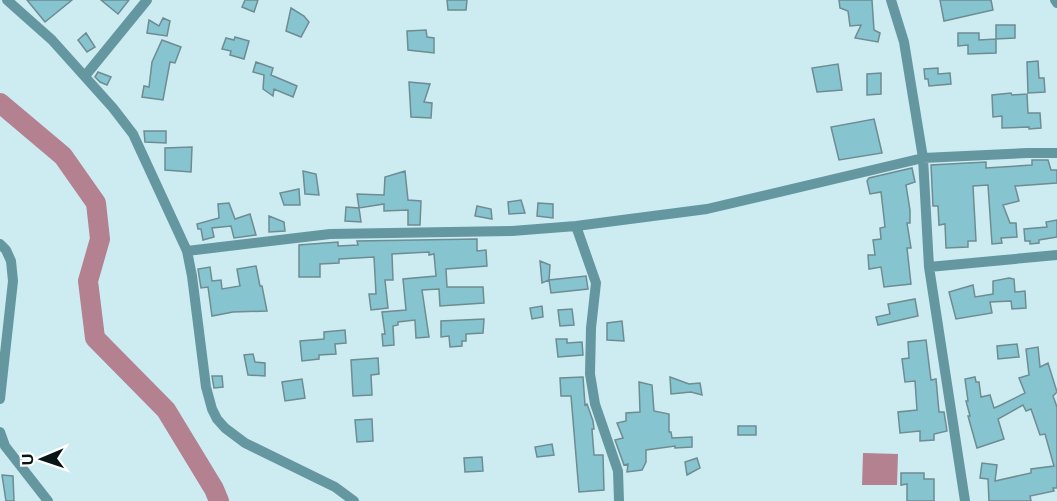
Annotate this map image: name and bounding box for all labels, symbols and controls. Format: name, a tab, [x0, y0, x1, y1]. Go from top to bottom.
north arrow	[12, 429, 72, 489]
text: U	[19, 453, 36, 466]

